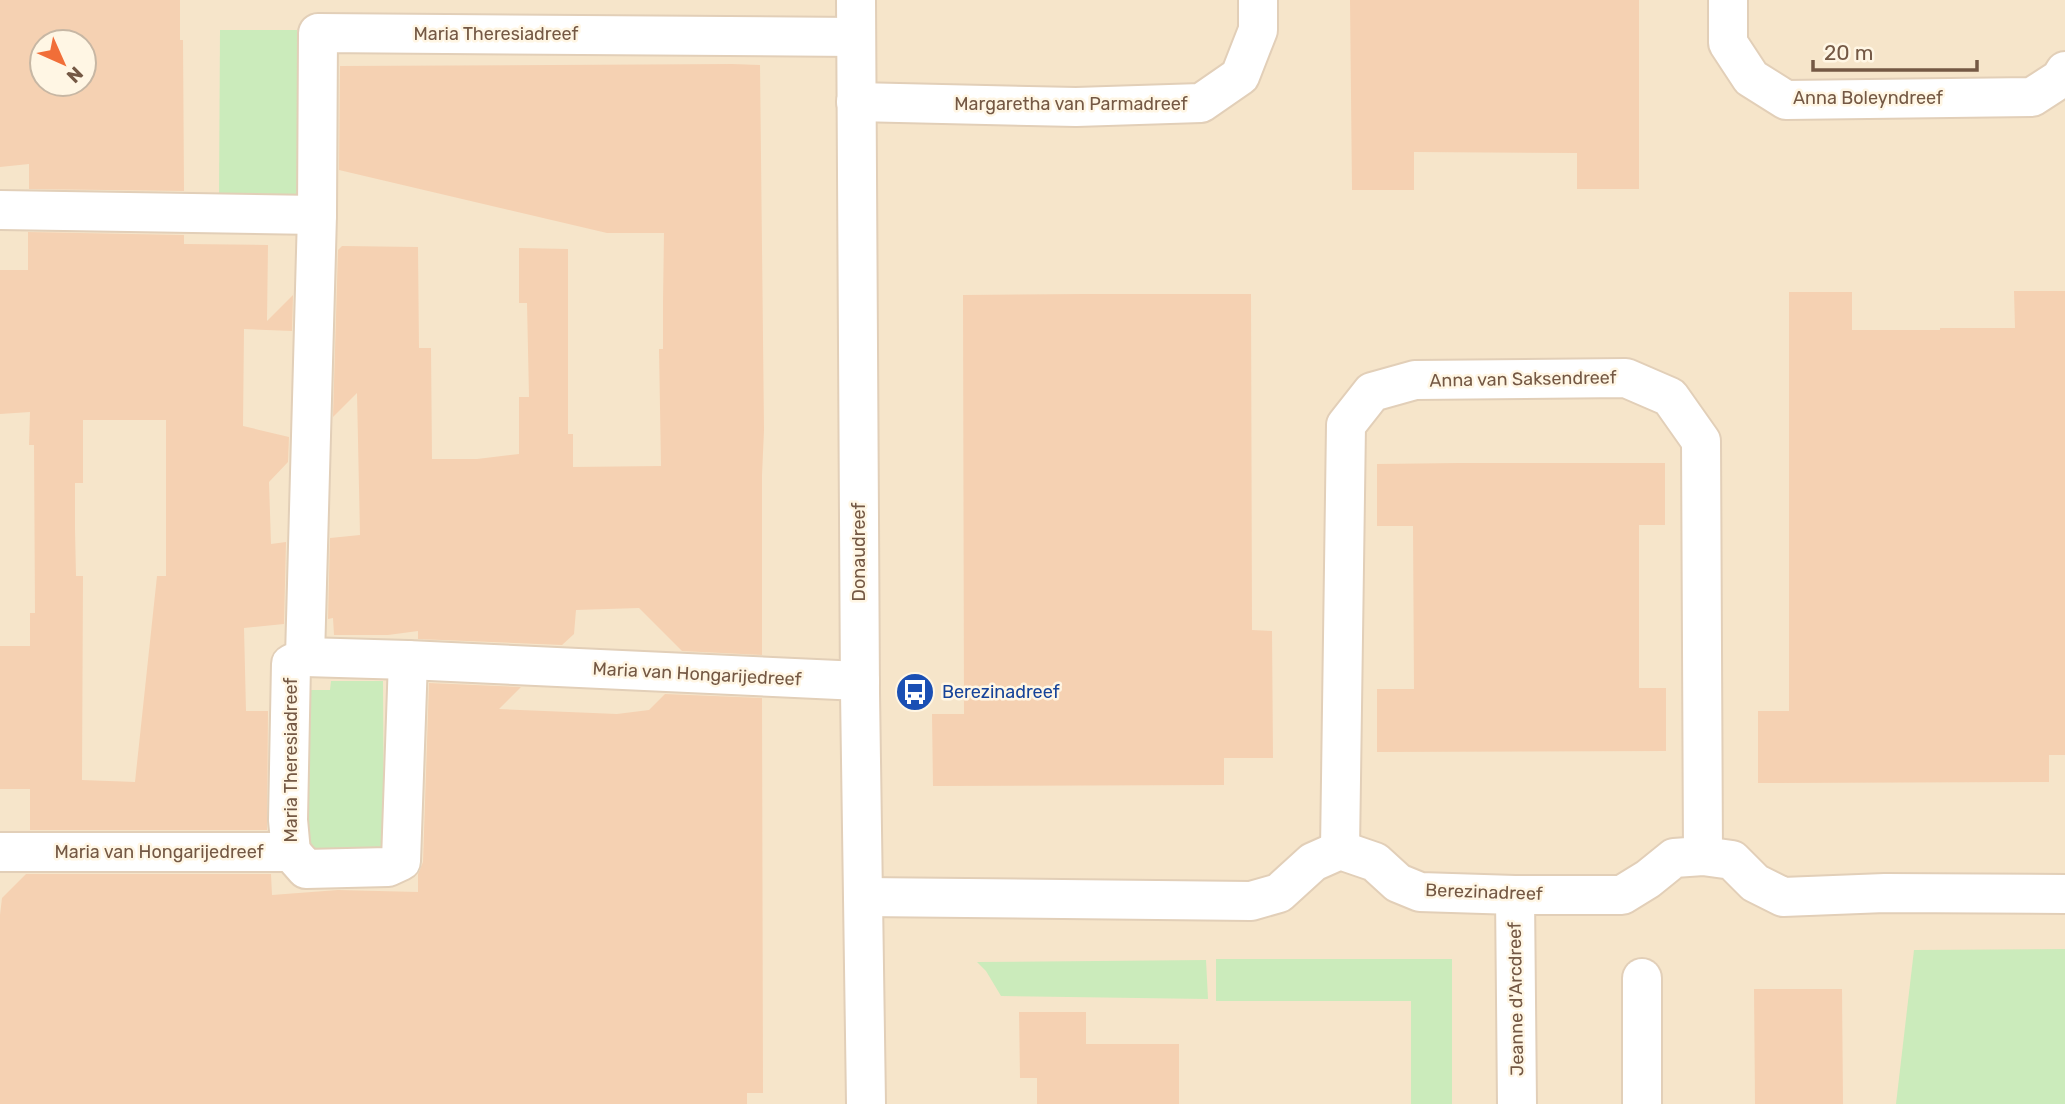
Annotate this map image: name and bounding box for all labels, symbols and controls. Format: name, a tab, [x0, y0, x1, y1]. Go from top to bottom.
street label: Maria Theresiadreef	[413, 23, 579, 45]
north arrow	[28, 28, 98, 98]
scale bar	[1813, 28, 1978, 72]
text: 20 m	[1824, 40, 1873, 65]
text: N	[62, 62, 88, 88]
street label: Anna Boleyndreef	[1793, 87, 1943, 109]
street label: Margaretha van Parmadreef	[954, 93, 1188, 115]
street label: Anna van Saksendreef	[1429, 366, 1617, 392]
street label: Donaudreef	[848, 503, 870, 601]
street label: Maria van Hongarijedreef	[592, 658, 802, 690]
bus stop icon: Berezinadreef	[894, 671, 936, 713]
street label: Maria Theresiadreef	[280, 677, 302, 843]
place label: Berezinadreef	[942, 681, 1060, 703]
street label: Maria van Hongarijedreef	[54, 841, 264, 863]
street label: Berezinadreef	[1425, 879, 1543, 905]
street label: Jeanne d'Arcdreef	[1504, 922, 1528, 1076]

